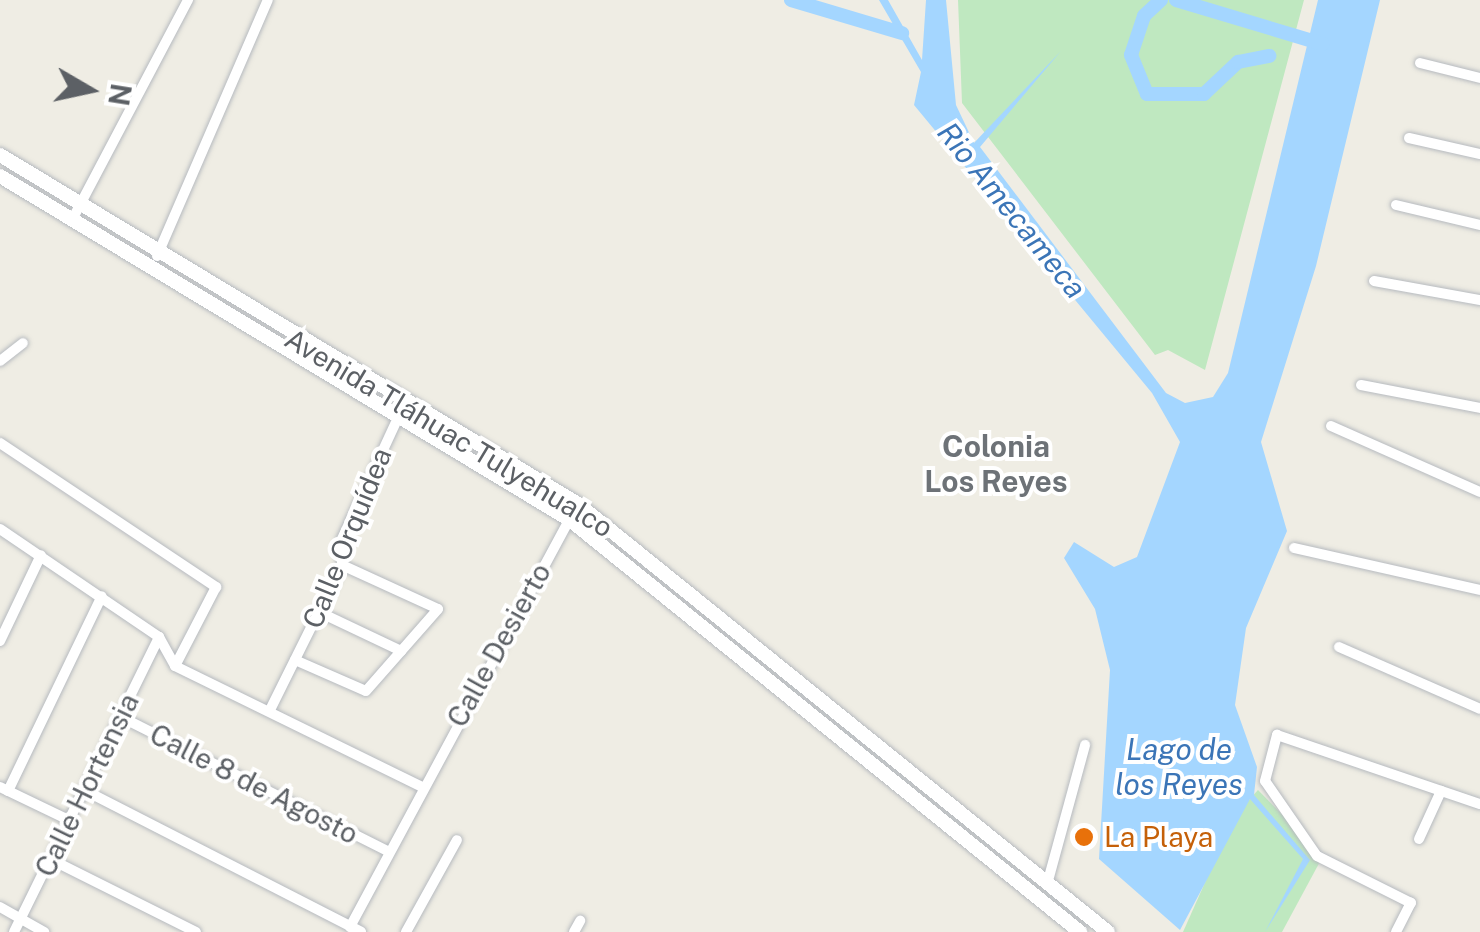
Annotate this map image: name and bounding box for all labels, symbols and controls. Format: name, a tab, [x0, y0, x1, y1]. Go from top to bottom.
north arrow	[40, 40, 140, 140]
text: N	[102, 81, 138, 108]
water label: Rio Amecameca	[930, 115, 1094, 305]
street label: Avenida Tláhuac Tulyehualco	[279, 322, 619, 544]
district label: Colonia Los Reyes	[924, 428, 1068, 498]
street label: Calle Orquídea	[295, 443, 399, 633]
street label: Calle Desierto	[440, 557, 558, 733]
street label: Calle Hortensia	[28, 688, 146, 882]
street label: Calle 8 de Agosto	[144, 717, 364, 851]
water label: Lago de los Reyes	[1115, 731, 1243, 802]
place label: La Playa	[1104, 820, 1213, 854]
marker: La Playa	[1073, 826, 1095, 848]

